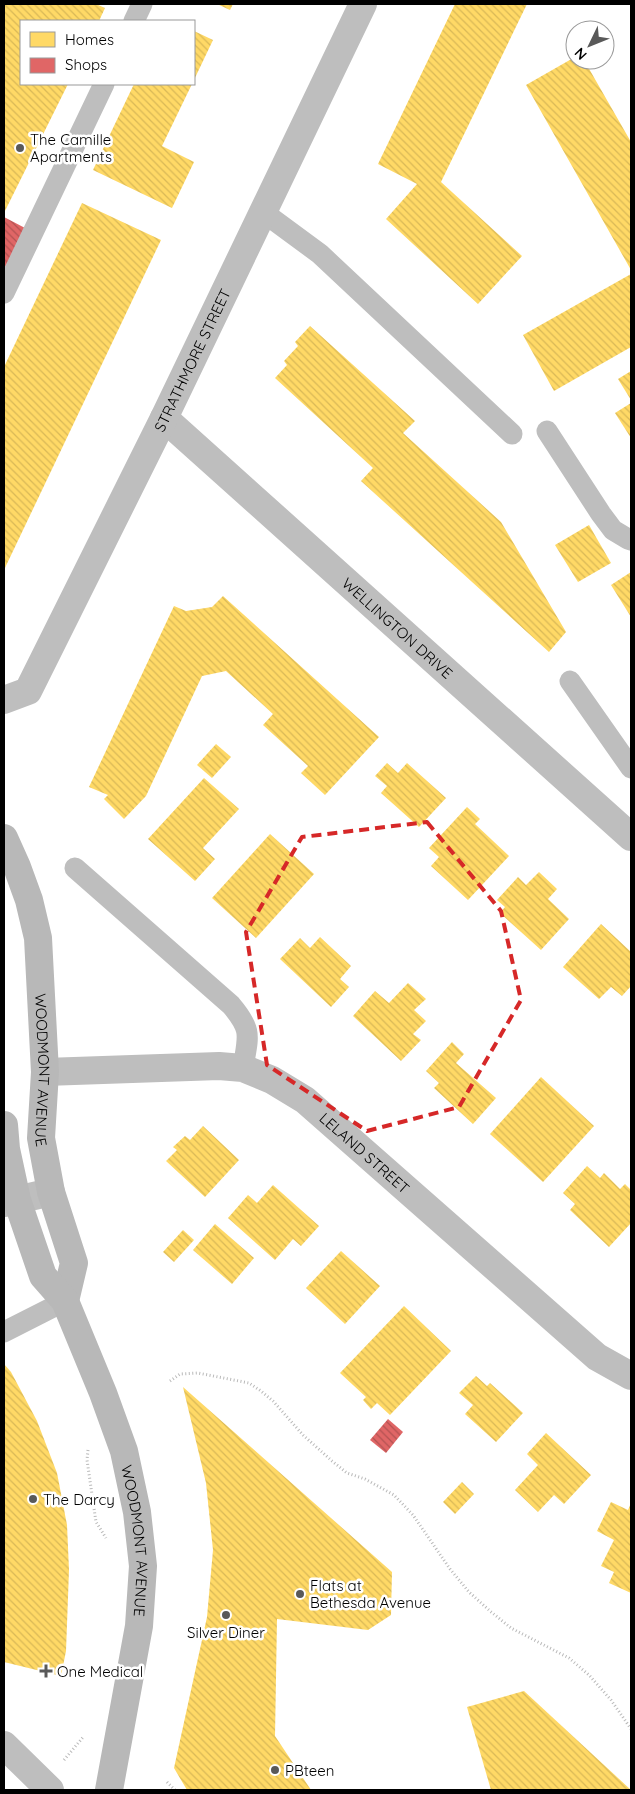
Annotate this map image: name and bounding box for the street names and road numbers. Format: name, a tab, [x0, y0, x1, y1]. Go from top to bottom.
street label: STRATHMORE STREET	[149, 285, 234, 435]
street label: WELLINGTON DRIVE	[338, 573, 457, 682]
street label: WOODMONT AVENUE	[31, 993, 55, 1148]
street label: LELAND STREET	[316, 1108, 414, 1197]
street label: WOODMONT AVENUE	[118, 1463, 153, 1617]

